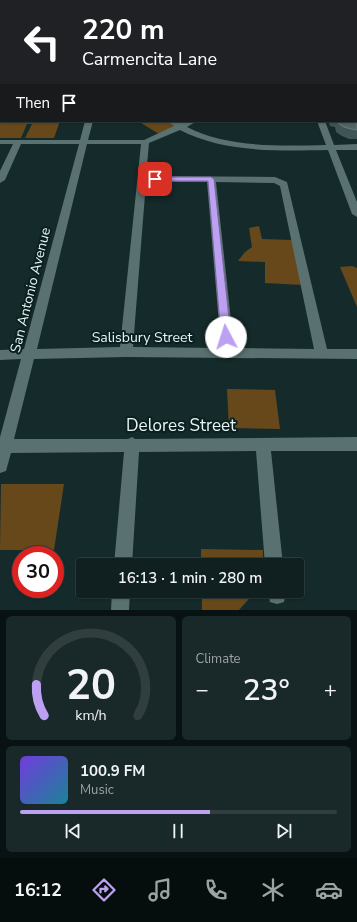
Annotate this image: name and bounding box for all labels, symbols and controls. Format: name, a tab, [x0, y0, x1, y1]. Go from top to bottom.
text: 220 m	[82, 11, 165, 49]
icon: left	[16, 16, 68, 68]
text: Carmencita Lane	[82, 47, 217, 71]
icon: arrive	[58, 92, 80, 114]
text: Then	[16, 93, 50, 113]
pin	[138, 162, 172, 196]
icon: arrive	[144, 168, 166, 190]
street label: San Antonio Avenue	[6, 225, 55, 355]
position arrow	[205, 316, 247, 358]
street label: Salisbury Street	[92, 328, 192, 347]
street label: Delores Street	[126, 414, 237, 437]
speed limit sign: 30	[12, 546, 64, 598]
text: 16:13 · 1 min · 280 m	[118, 568, 262, 588]
text: Climate	[196, 650, 241, 668]
text: 20	[66, 657, 116, 714]
text: 23°	[243, 670, 290, 711]
text: −	[196, 675, 209, 705]
text: +	[324, 675, 337, 705]
text: km/h	[75, 706, 106, 725]
text: 100.9 FM	[80, 761, 145, 781]
text: Music	[80, 781, 114, 799]
icon: previous	[62, 820, 84, 842]
icon: pause	[167, 820, 189, 842]
icon: next	[273, 820, 295, 842]
icon: directions	[90, 876, 118, 904]
icon: music	[146, 876, 174, 904]
icon: phone	[202, 876, 230, 904]
icon: climate	[259, 876, 287, 904]
icon: car	[315, 876, 343, 904]
text: 16:12	[14, 878, 62, 902]

